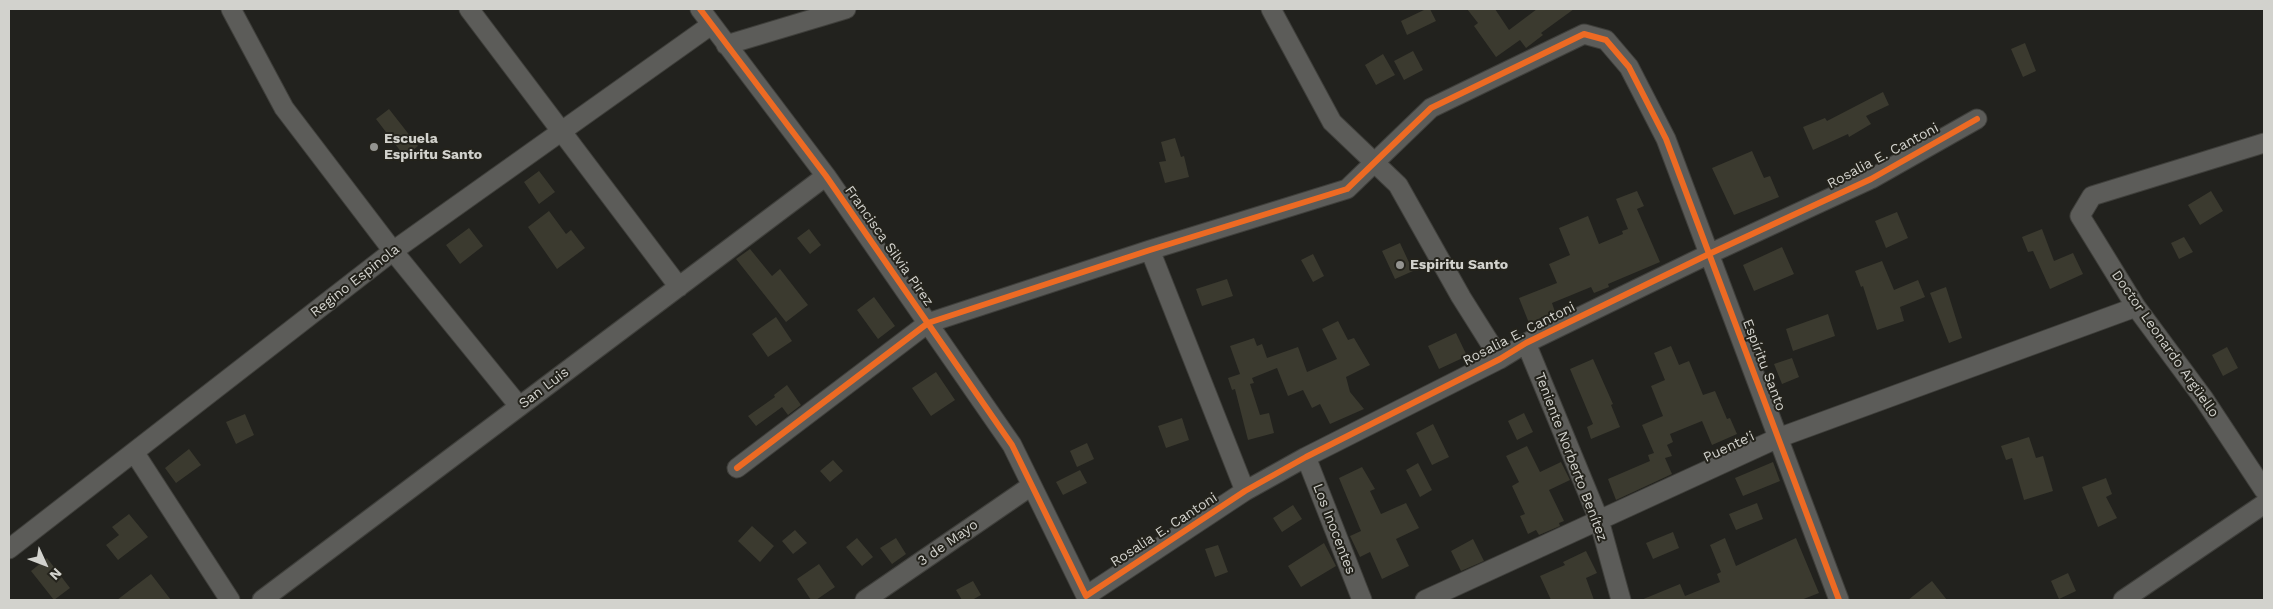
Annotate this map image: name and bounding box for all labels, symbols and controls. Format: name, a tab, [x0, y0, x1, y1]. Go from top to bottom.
street label: Rosalia E. Cantoni	[1824, 120, 1942, 192]
place label: Escuela Espiritu Santo	[384, 131, 482, 164]
marker: Escuela Espiritu Santo	[368, 141, 380, 153]
street label: Francisca Silvia Pirez	[841, 183, 937, 309]
street label: Regino Espinola	[307, 241, 403, 321]
place label: Espiritu Santo	[1410, 257, 1508, 273]
marker: Espiritu Santo	[1394, 259, 1406, 271]
street label: Doctor Leonardo Argüello	[2108, 267, 2222, 421]
street label: Rosalia E. Cantoni	[1460, 298, 1578, 370]
street label: Espíritu Santo	[1739, 317, 1789, 413]
street label: San Luis	[516, 364, 572, 412]
street label: Teniente Norberto Benítez	[1531, 370, 1611, 544]
street label: Puente'i	[1701, 428, 1757, 466]
street label: Los Inocentes	[1309, 481, 1359, 577]
street label: Rosalia E. Cantoni	[1108, 489, 1220, 571]
street label: 3 de Mayo	[915, 516, 981, 570]
north arrow	[20, 539, 70, 589]
text: N	[47, 565, 65, 583]

